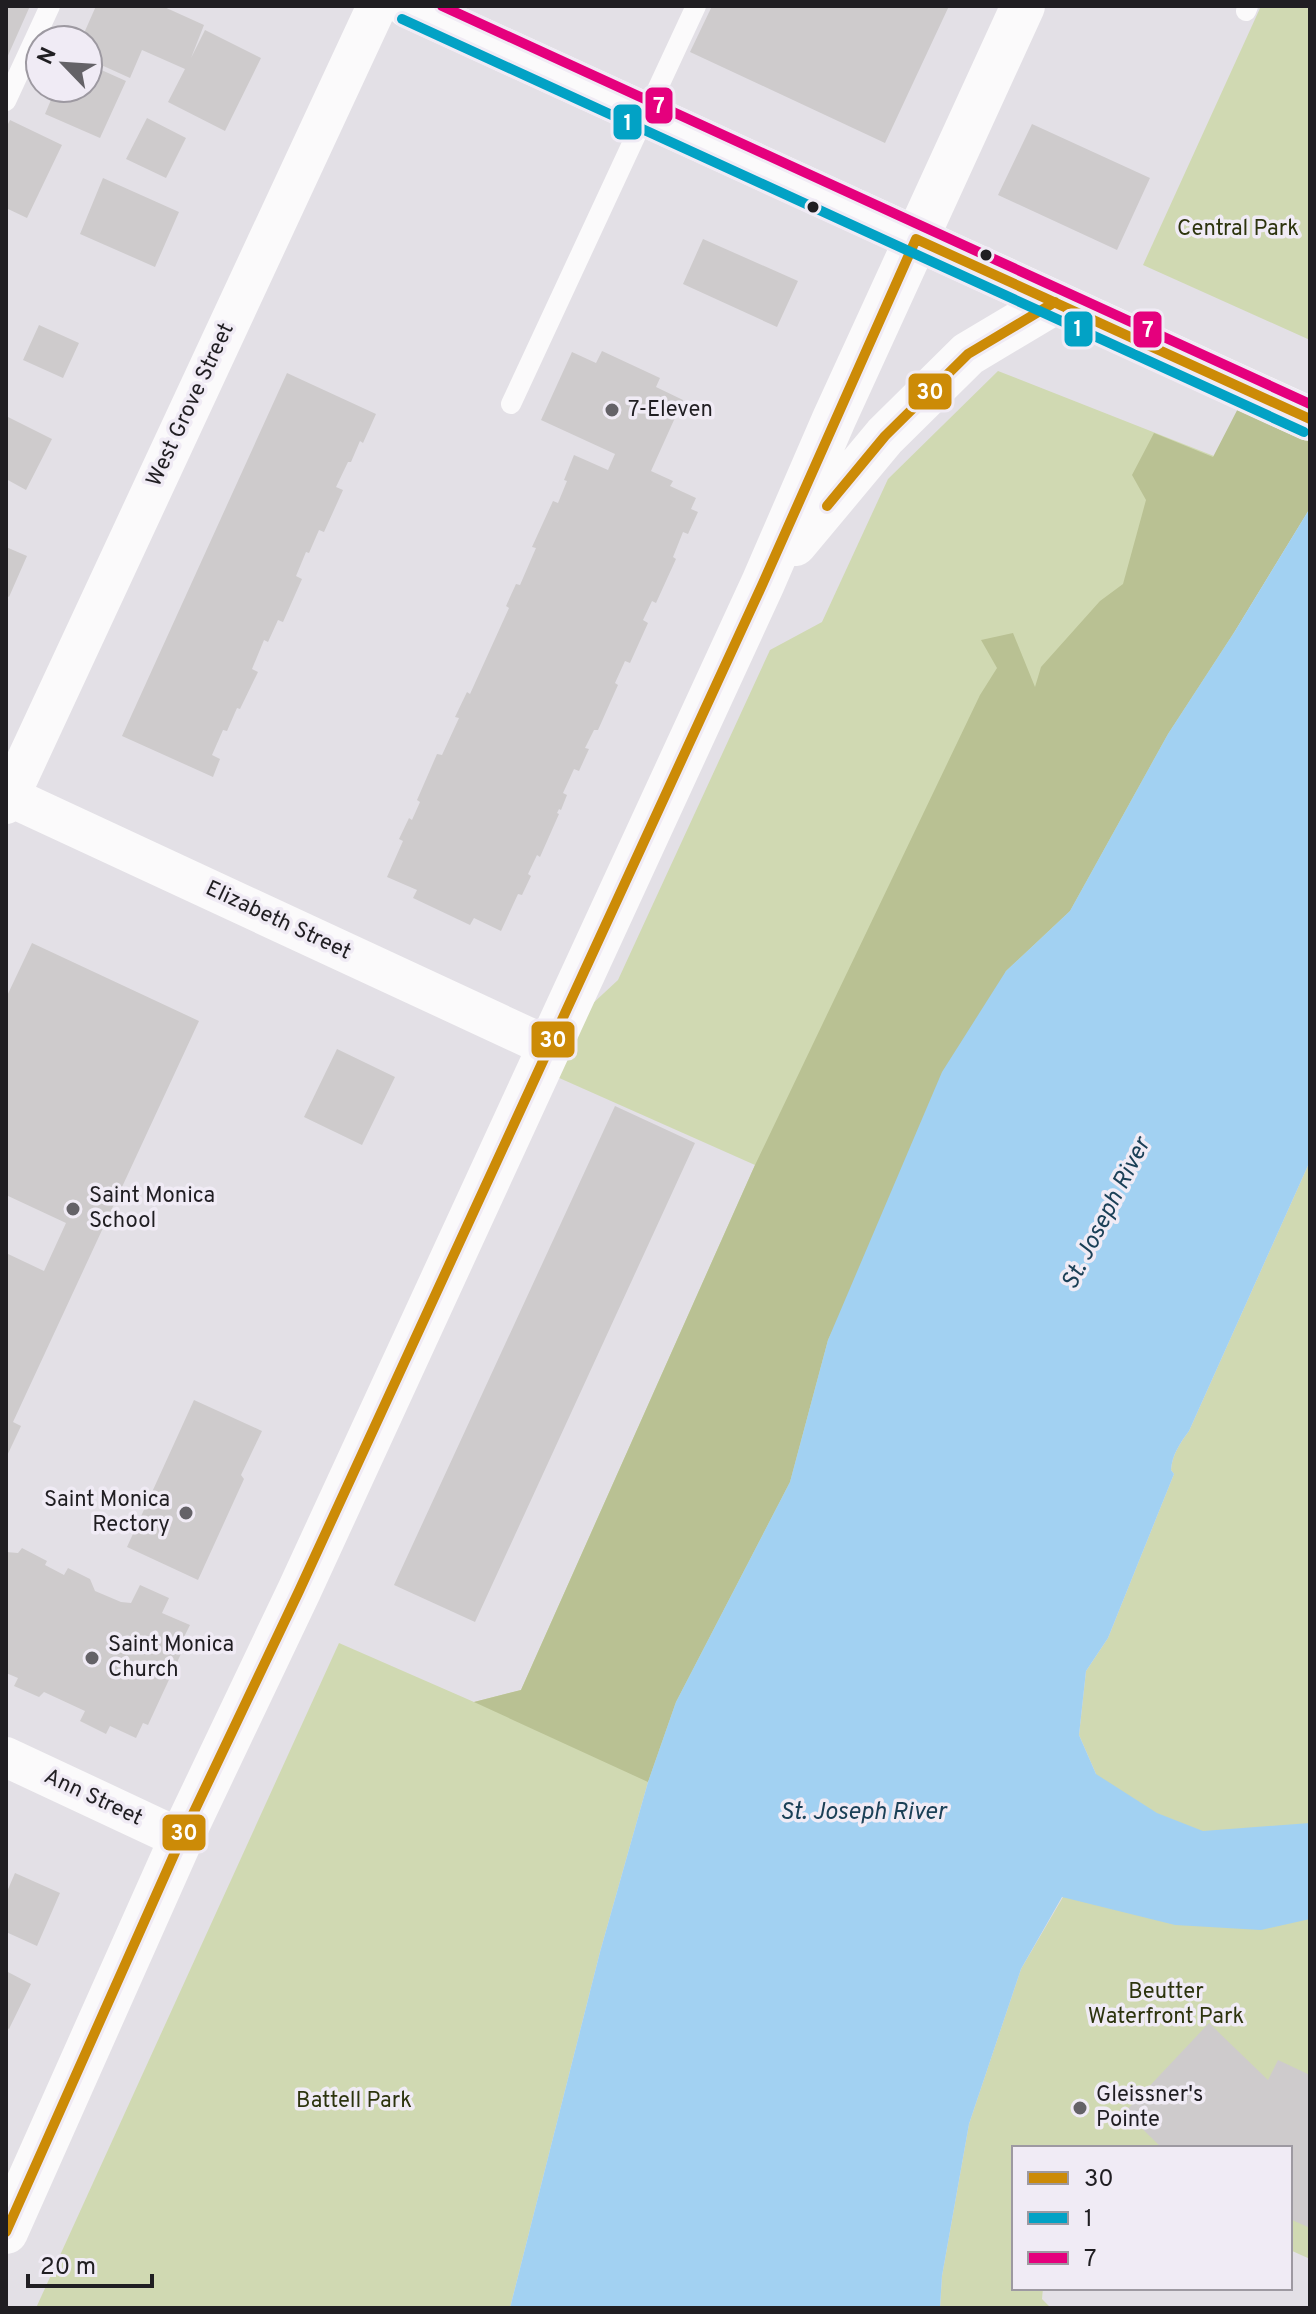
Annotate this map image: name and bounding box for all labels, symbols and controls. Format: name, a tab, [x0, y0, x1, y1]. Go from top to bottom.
north arrow	[24, 24, 104, 104]
text: N	[33, 44, 64, 69]
line badge: 7	[644, 86, 674, 125]
text: 7	[653, 94, 665, 121]
line badge: 1	[612, 103, 643, 141]
text: 1	[624, 111, 632, 138]
unlabelled marker	[805, 199, 821, 215]
park label: Central Park	[1177, 216, 1299, 243]
unlabelled marker	[978, 247, 994, 263]
line badge: 1	[1063, 310, 1094, 348]
line badge: 7	[1132, 310, 1163, 349]
text: 1	[1074, 317, 1082, 344]
text: 7	[1142, 318, 1154, 345]
street label: West Grove Street	[141, 319, 241, 491]
line badge: 30	[907, 372, 953, 411]
text: 30	[916, 380, 944, 407]
place label: 7-Eleven	[628, 397, 713, 424]
marker: 7-Eleven	[603, 401, 621, 419]
street label: Elizabeth Street	[201, 875, 355, 967]
line badge: 30	[530, 1020, 576, 1059]
text: 30	[539, 1028, 567, 1055]
water label: St. Joseph River	[1056, 1131, 1159, 1295]
place label: Saint Monica School	[89, 1183, 215, 1235]
marker: Saint Monica School	[64, 1200, 82, 1218]
place label: Saint Monica Rectory	[44, 1487, 170, 1539]
marker: Saint Monica Rectory	[177, 1504, 195, 1522]
place label: Saint Monica Church	[108, 1632, 234, 1684]
marker: Saint Monica Church	[83, 1649, 101, 1667]
street label: Ann Street	[39, 1763, 147, 1833]
water label: St. Joseph River	[780, 1798, 948, 1828]
line badge: 30	[161, 1813, 207, 1852]
text: 30	[170, 1821, 198, 1848]
park label: Beutter Waterfront Park	[1088, 1979, 1244, 2031]
place label: Gleissner's Pointe	[1096, 2082, 1203, 2134]
park label: Battell Park	[296, 2088, 412, 2115]
marker: Gleissner's Pointe	[1071, 2099, 1089, 2117]
legend	[1012, 2146, 1292, 2290]
text: 30	[1084, 2165, 1114, 2195]
text: 1	[1084, 2205, 1093, 2235]
scale bar	[28, 2238, 152, 2288]
text: 7	[1084, 2245, 1097, 2275]
text: 20 m	[40, 2253, 96, 2283]

